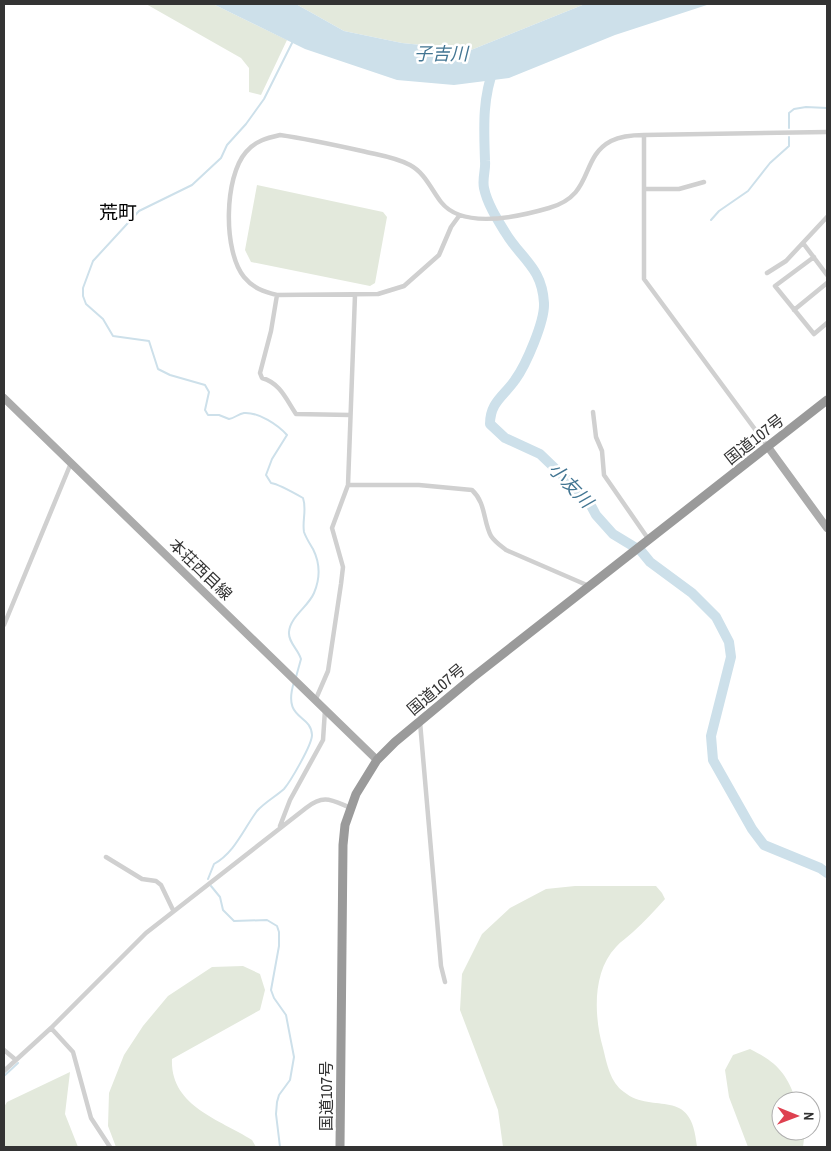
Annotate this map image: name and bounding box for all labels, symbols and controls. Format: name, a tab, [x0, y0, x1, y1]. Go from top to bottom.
water label: 子吉川	[414, 41, 470, 66]
district label: 荒町	[99, 199, 137, 225]
street label: 国道107号	[720, 409, 788, 469]
water label: 小友川	[543, 457, 600, 515]
street label: 本荘西目線	[165, 533, 237, 605]
street label: 国道107号	[402, 658, 470, 720]
street label: 国道107号	[315, 1061, 337, 1131]
north arrow	[771, 1091, 821, 1141]
text: N	[800, 1112, 818, 1121]

